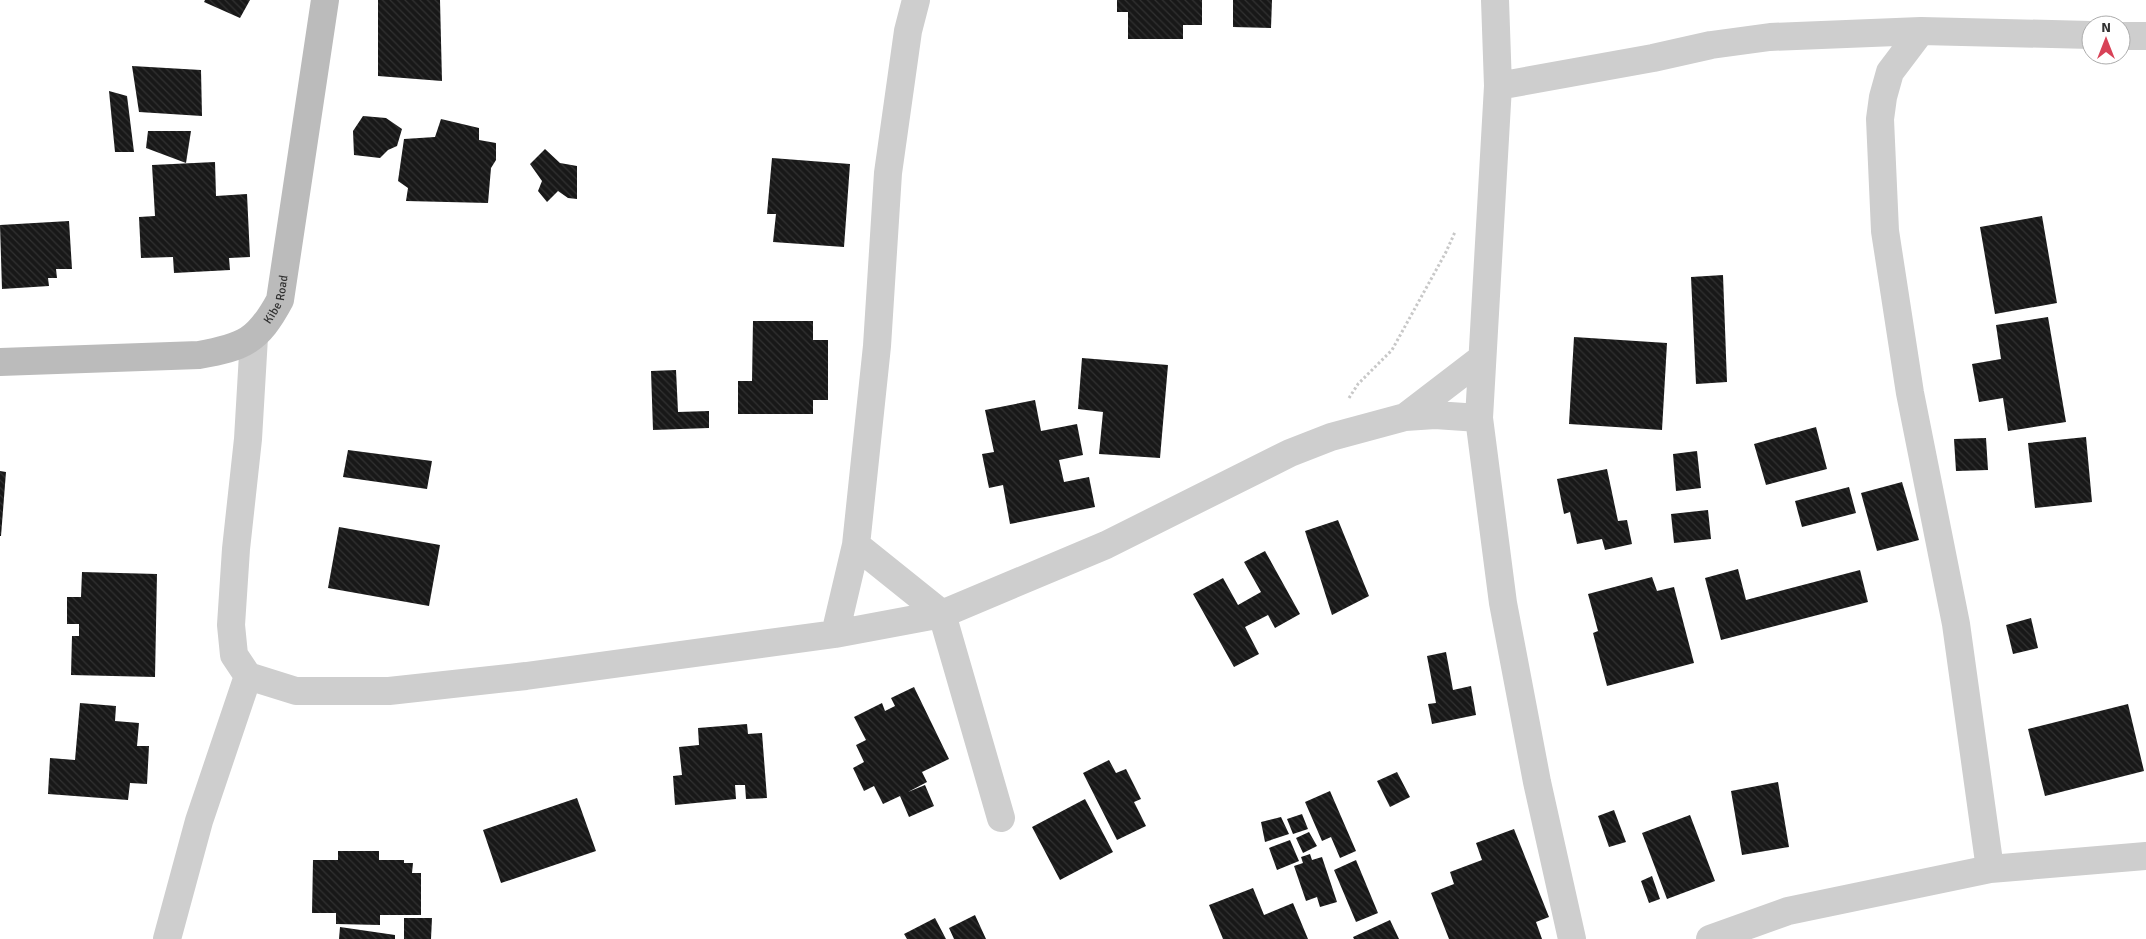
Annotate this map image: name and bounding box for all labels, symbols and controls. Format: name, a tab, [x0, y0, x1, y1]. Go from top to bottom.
north arrow	[2081, 15, 2131, 65]
text: N	[2101, 19, 2111, 36]
street label: Kibe Road	[261, 274, 292, 327]

